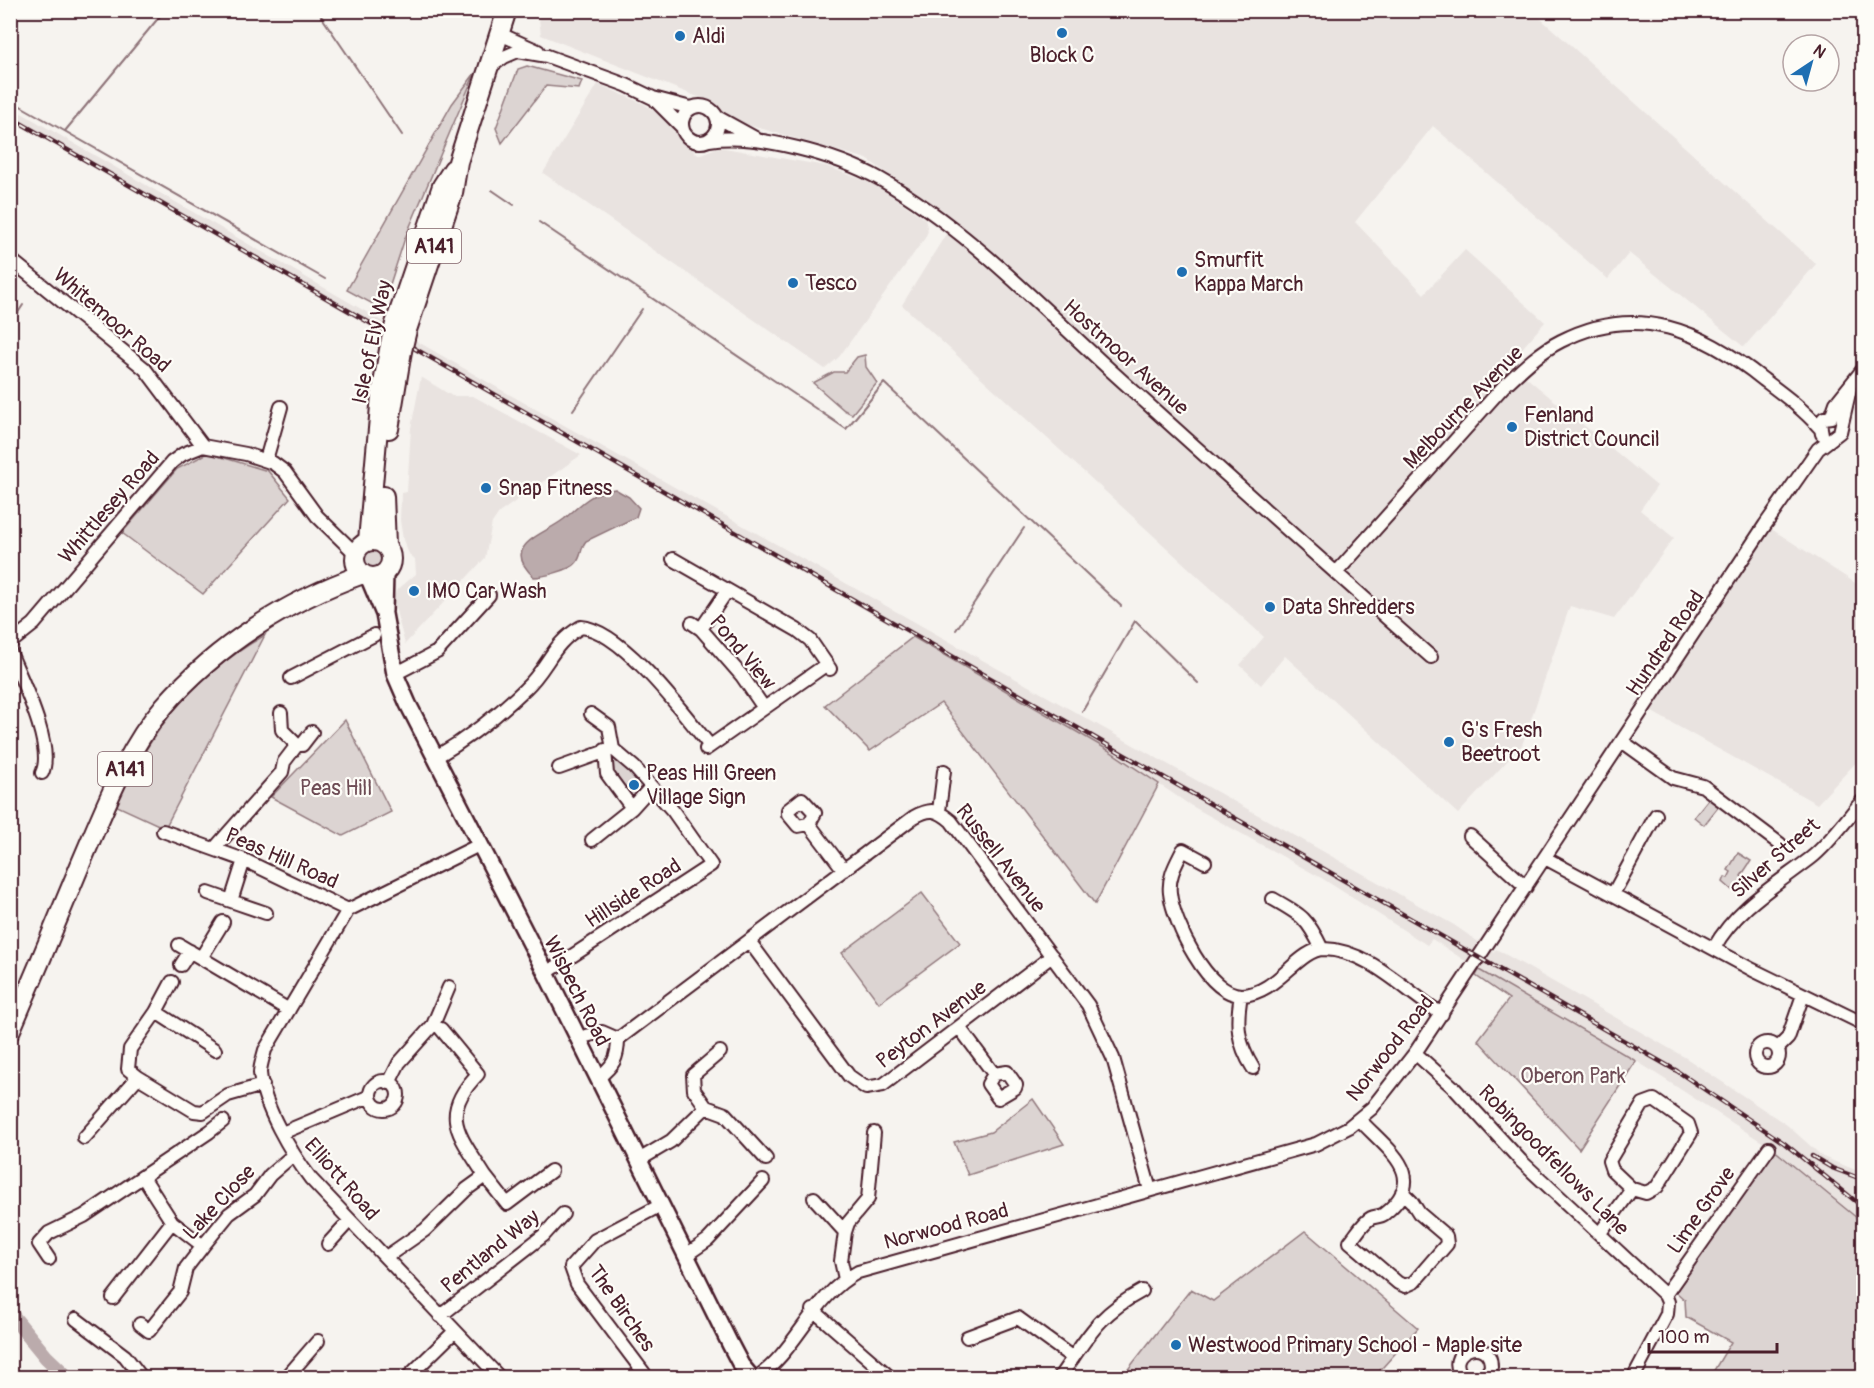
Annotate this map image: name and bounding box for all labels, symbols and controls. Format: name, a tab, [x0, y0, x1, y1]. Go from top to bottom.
place label: Aldi	[692, 23, 725, 50]
marker: Block C	[1055, 26, 1069, 40]
marker: Aldi	[673, 29, 687, 43]
north arrow	[1781, 33, 1841, 93]
text: N	[1809, 40, 1830, 63]
place label: Block C	[1029, 42, 1095, 69]
road number: A141	[407, 229, 461, 263]
place label: Smurfit Kappa March	[1194, 247, 1303, 298]
street label: Whitemoor Road	[47, 262, 176, 379]
marker: Smurfit Kappa March	[1175, 265, 1189, 279]
place label: Tesco	[805, 270, 857, 297]
marker: Tesco	[786, 276, 800, 290]
street label: Isle of Ely Way	[346, 278, 399, 406]
street label: Hostmoor Avenue	[1057, 294, 1195, 421]
street label: Melbourne Avenue	[1398, 339, 1530, 475]
place label: Fenland District Council	[1524, 402, 1660, 453]
marker: Fenland District Council	[1505, 420, 1519, 434]
street label: Whittlesey Road	[53, 445, 166, 569]
place label: Snap Fitness	[498, 475, 613, 502]
marker: Snap Fitness	[479, 481, 493, 495]
place label: IMO Car Wash	[426, 578, 547, 605]
marker: IMO Car Wash	[407, 584, 421, 598]
street label: Hundred Road	[1620, 585, 1711, 701]
place label: Data Shredders	[1282, 594, 1415, 621]
marker: Data Shredders	[1263, 600, 1277, 614]
street label: Pond View	[703, 609, 782, 696]
place label: G's Fresh Beetroot	[1461, 717, 1542, 768]
marker: G's Fresh Beetroot	[1442, 735, 1456, 749]
road number: A141	[98, 752, 152, 786]
place label: Peas Hill Green Village Sign	[646, 760, 776, 811]
park label: Peas Hill	[300, 775, 372, 802]
marker: Peas Hill Green Village Sign	[627, 778, 641, 792]
street label: Russell Avenue	[950, 798, 1052, 919]
street label: Silver Street	[1725, 812, 1826, 905]
street label: Peas Hill Road	[221, 822, 342, 895]
street label: Hillside Road	[580, 852, 686, 934]
street label: Wisbech Road	[537, 932, 616, 1051]
street label: Peyton Avenue	[871, 974, 992, 1075]
street label: Norwood Road	[1340, 990, 1440, 1107]
park label: Oberon Park	[1520, 1063, 1626, 1090]
street label: Robingoodfellows Lane	[1472, 1079, 1635, 1242]
street label: Elliott Road	[298, 1132, 385, 1226]
street label: Lake Close	[177, 1158, 262, 1246]
street label: Lime Grove	[1661, 1161, 1742, 1259]
street label: Norwood Road	[881, 1197, 1011, 1256]
street label: Pentland Way	[435, 1203, 545, 1299]
street label: The Birches	[582, 1260, 662, 1357]
scale bar	[1649, 1316, 1776, 1354]
text: 100 m	[1658, 1326, 1710, 1349]
place label: Westwood Primary School - Maple site	[1188, 1332, 1523, 1359]
marker: Westwood Primary School - Maple site	[1169, 1338, 1183, 1352]

